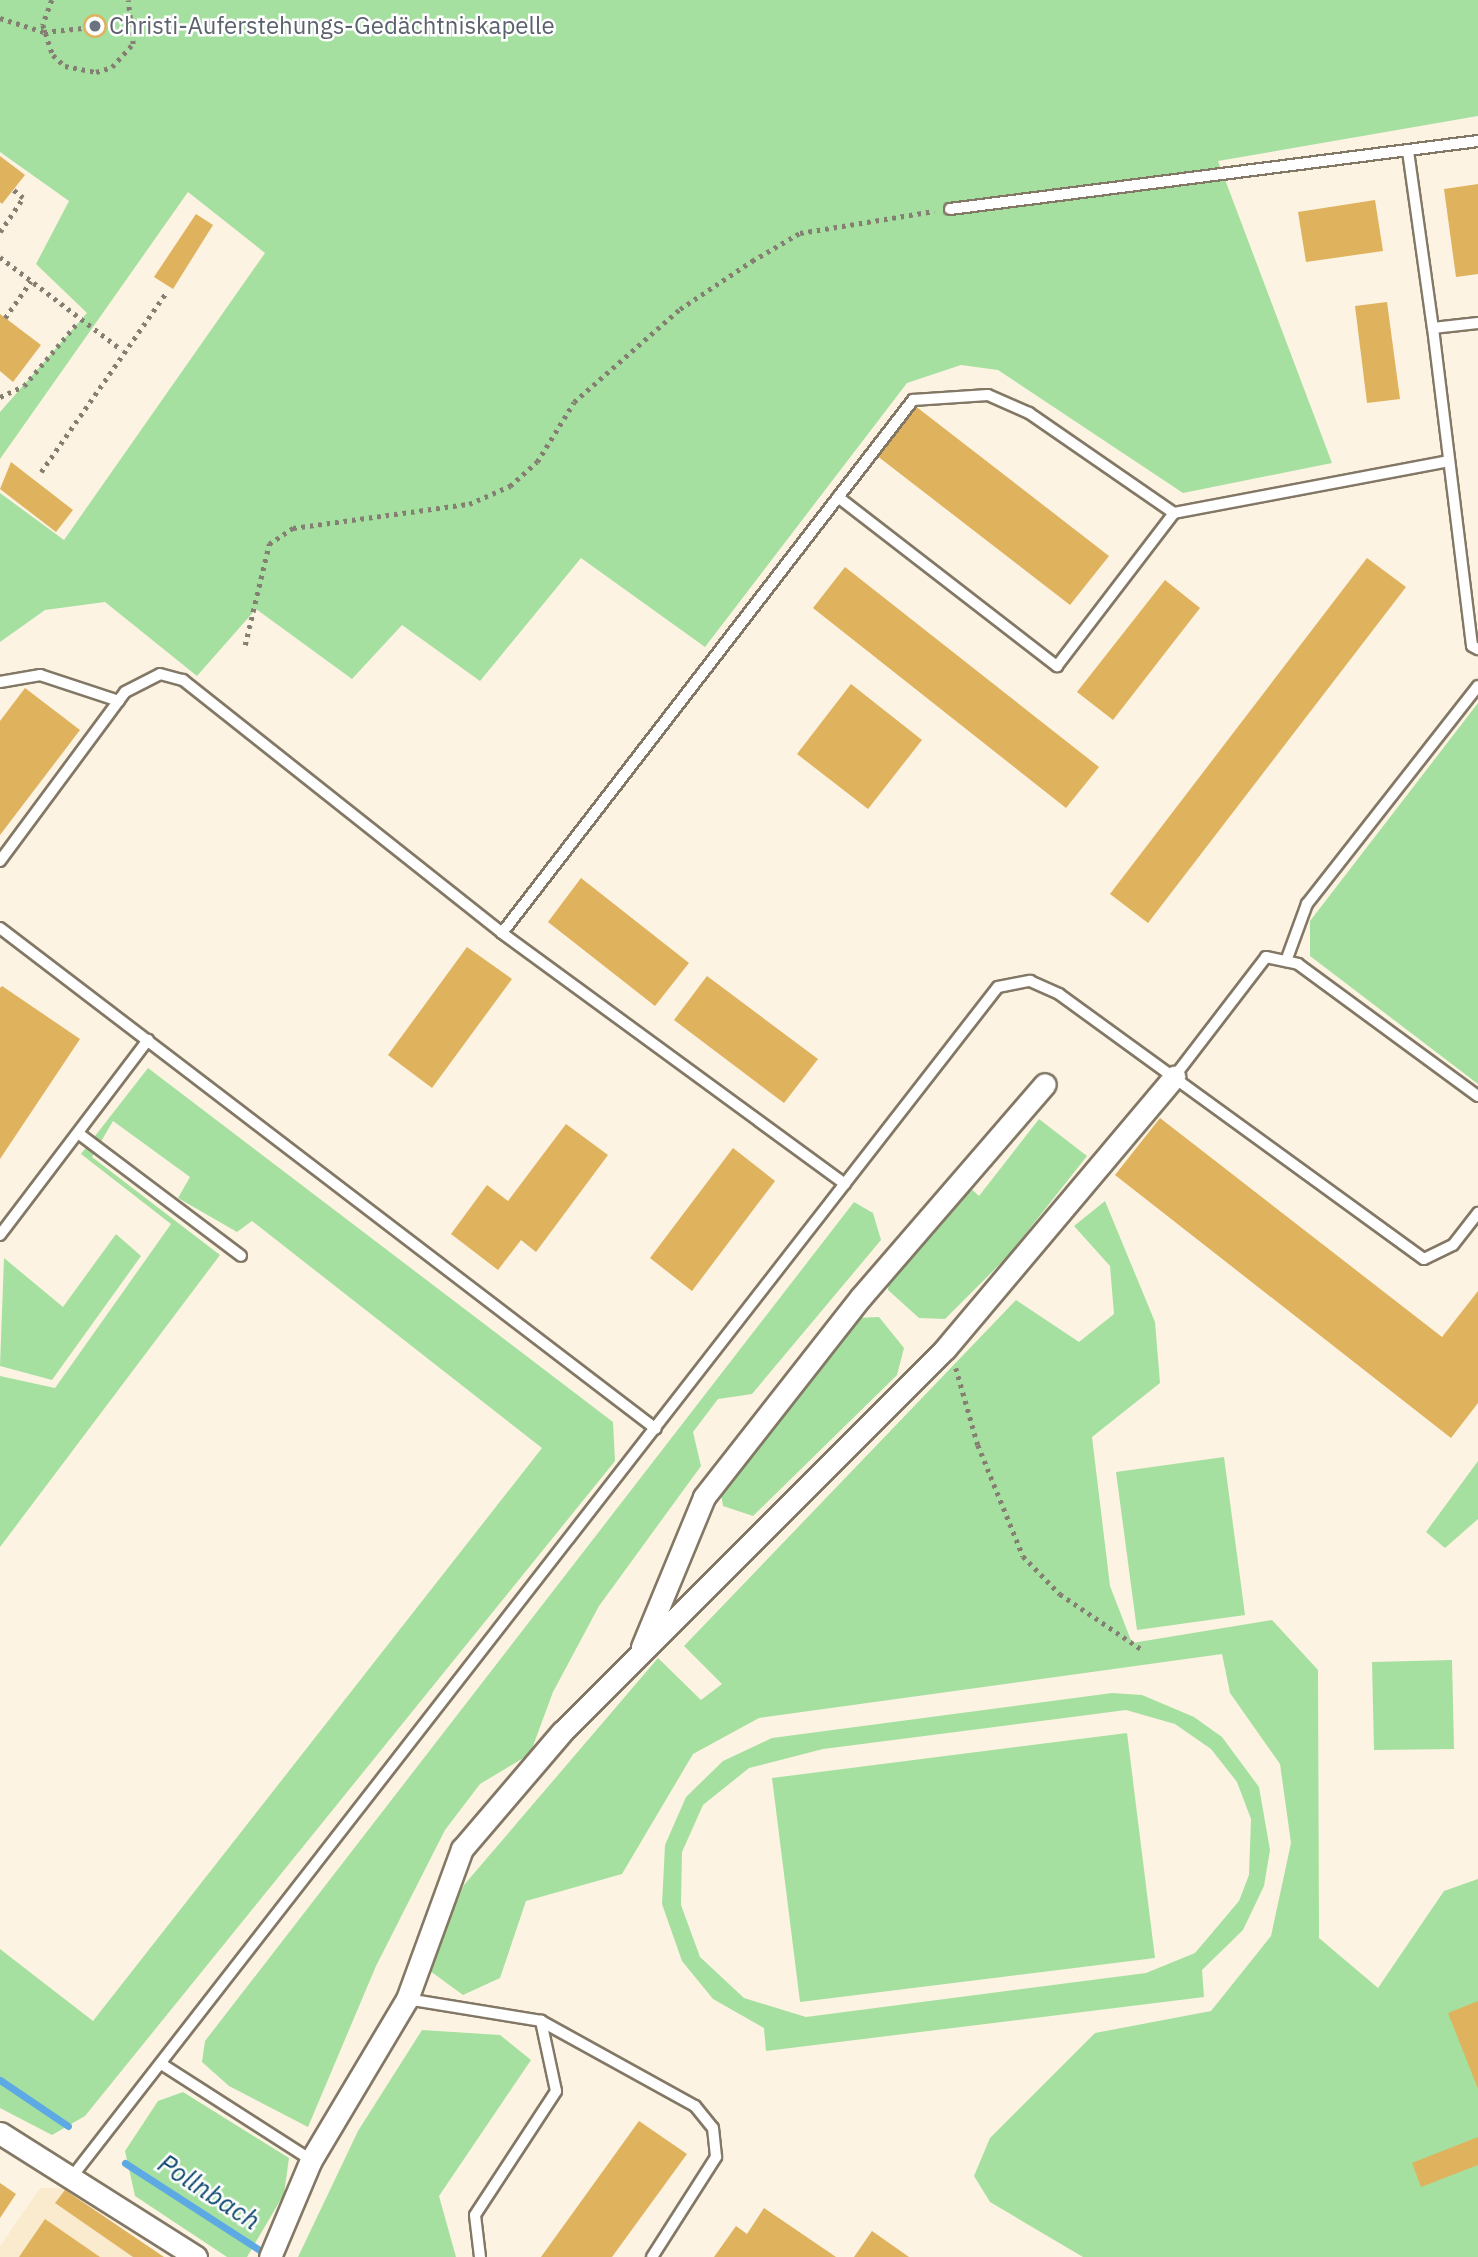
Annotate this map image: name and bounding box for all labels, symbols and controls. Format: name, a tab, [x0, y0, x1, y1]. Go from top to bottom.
place label: Christi-Auferstehungs-Gedächtniskapelle	[109, 12, 555, 40]
marker: Christi-Auferstehungs-Gedächtniskapelle	[87, 18, 103, 34]
water label: Pollnbach	[152, 2148, 266, 2236]

